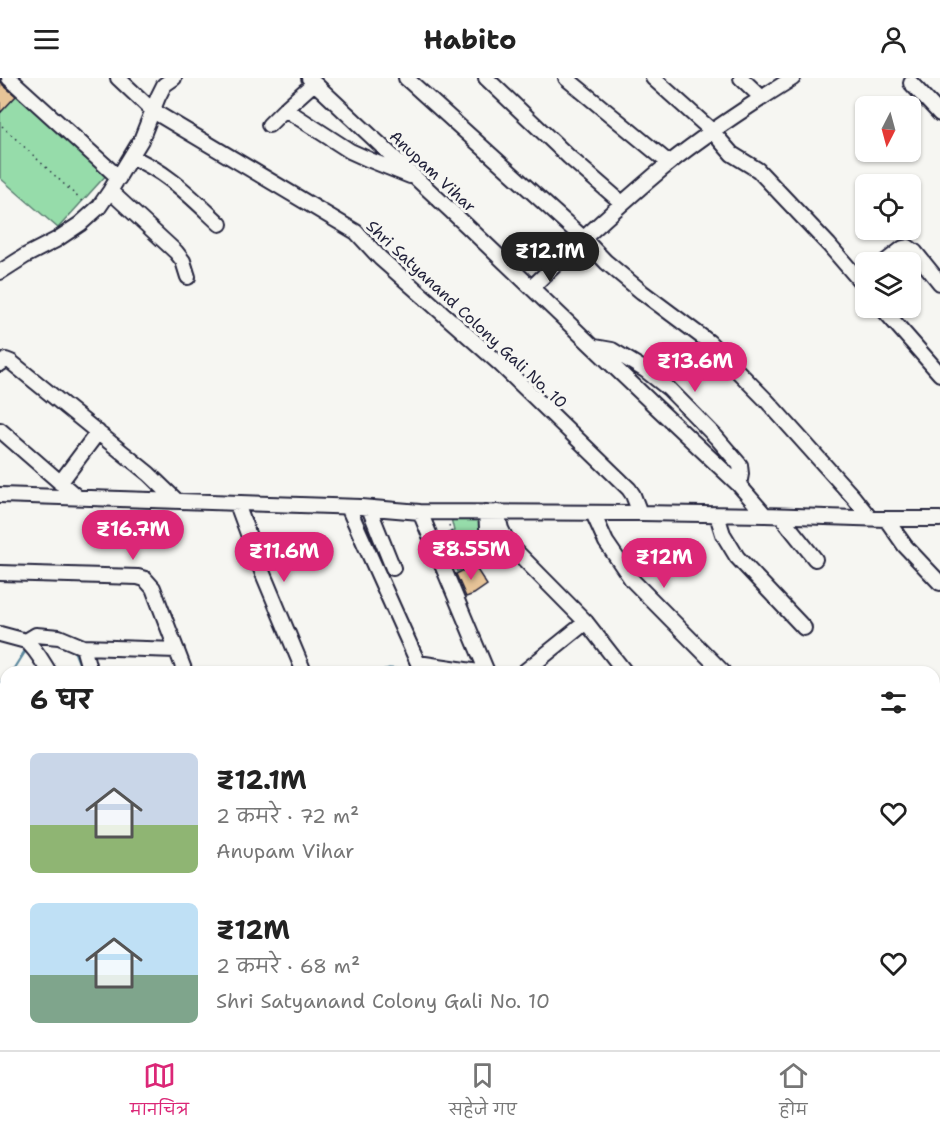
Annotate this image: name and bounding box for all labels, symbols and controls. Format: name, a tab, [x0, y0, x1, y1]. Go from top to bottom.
text: Habito	[423, 21, 517, 58]
icon: menu	[30, 23, 63, 56]
icon: person	[877, 23, 910, 56]
north arrow	[855, 96, 921, 162]
map controls	[855, 96, 921, 318]
street label: Anupam Vihar	[385, 126, 480, 217]
button: locate	[855, 174, 921, 240]
street label: Shri Satyanand Colony Gali No. 10	[362, 216, 572, 413]
pin: ₹12.1M	[501, 232, 599, 283]
text: ₹12.1M	[515, 238, 585, 264]
button: layers	[855, 252, 921, 318]
pin: ₹13.6M	[646, 342, 744, 393]
text: ₹13.6M	[657, 348, 733, 374]
pin: ₹16.7M	[84, 510, 182, 561]
text: ₹16.7M	[96, 516, 170, 542]
pin: ₹8.55M	[422, 530, 520, 581]
pin: ₹11.6M	[235, 532, 333, 583]
text: ₹8.55M	[432, 536, 510, 562]
text: ₹11.6M	[249, 538, 319, 564]
pin: ₹12M	[628, 538, 700, 589]
text: ₹12M	[636, 544, 692, 570]
text: 6 घर	[30, 682, 92, 717]
icon: filters	[877, 686, 910, 719]
text: ₹12.1M	[216, 762, 307, 797]
icon: home	[78, 777, 150, 849]
icon: heart	[877, 797, 910, 830]
text: 2 कमरे · 72 m²	[216, 803, 359, 829]
text: Anupam Vihar	[216, 838, 355, 864]
text: ₹12M	[216, 912, 290, 947]
icon: home	[78, 927, 150, 999]
icon: heart	[877, 947, 910, 980]
text: 2 कमरे · 68 m²	[216, 953, 360, 979]
text: Shri Satyanand Colony Gali No. 10	[216, 988, 550, 1014]
tab: मानचित्र	[130, 1059, 189, 1127]
tab: सहेजे गए	[449, 1059, 517, 1127]
tab: होम	[777, 1059, 810, 1127]

